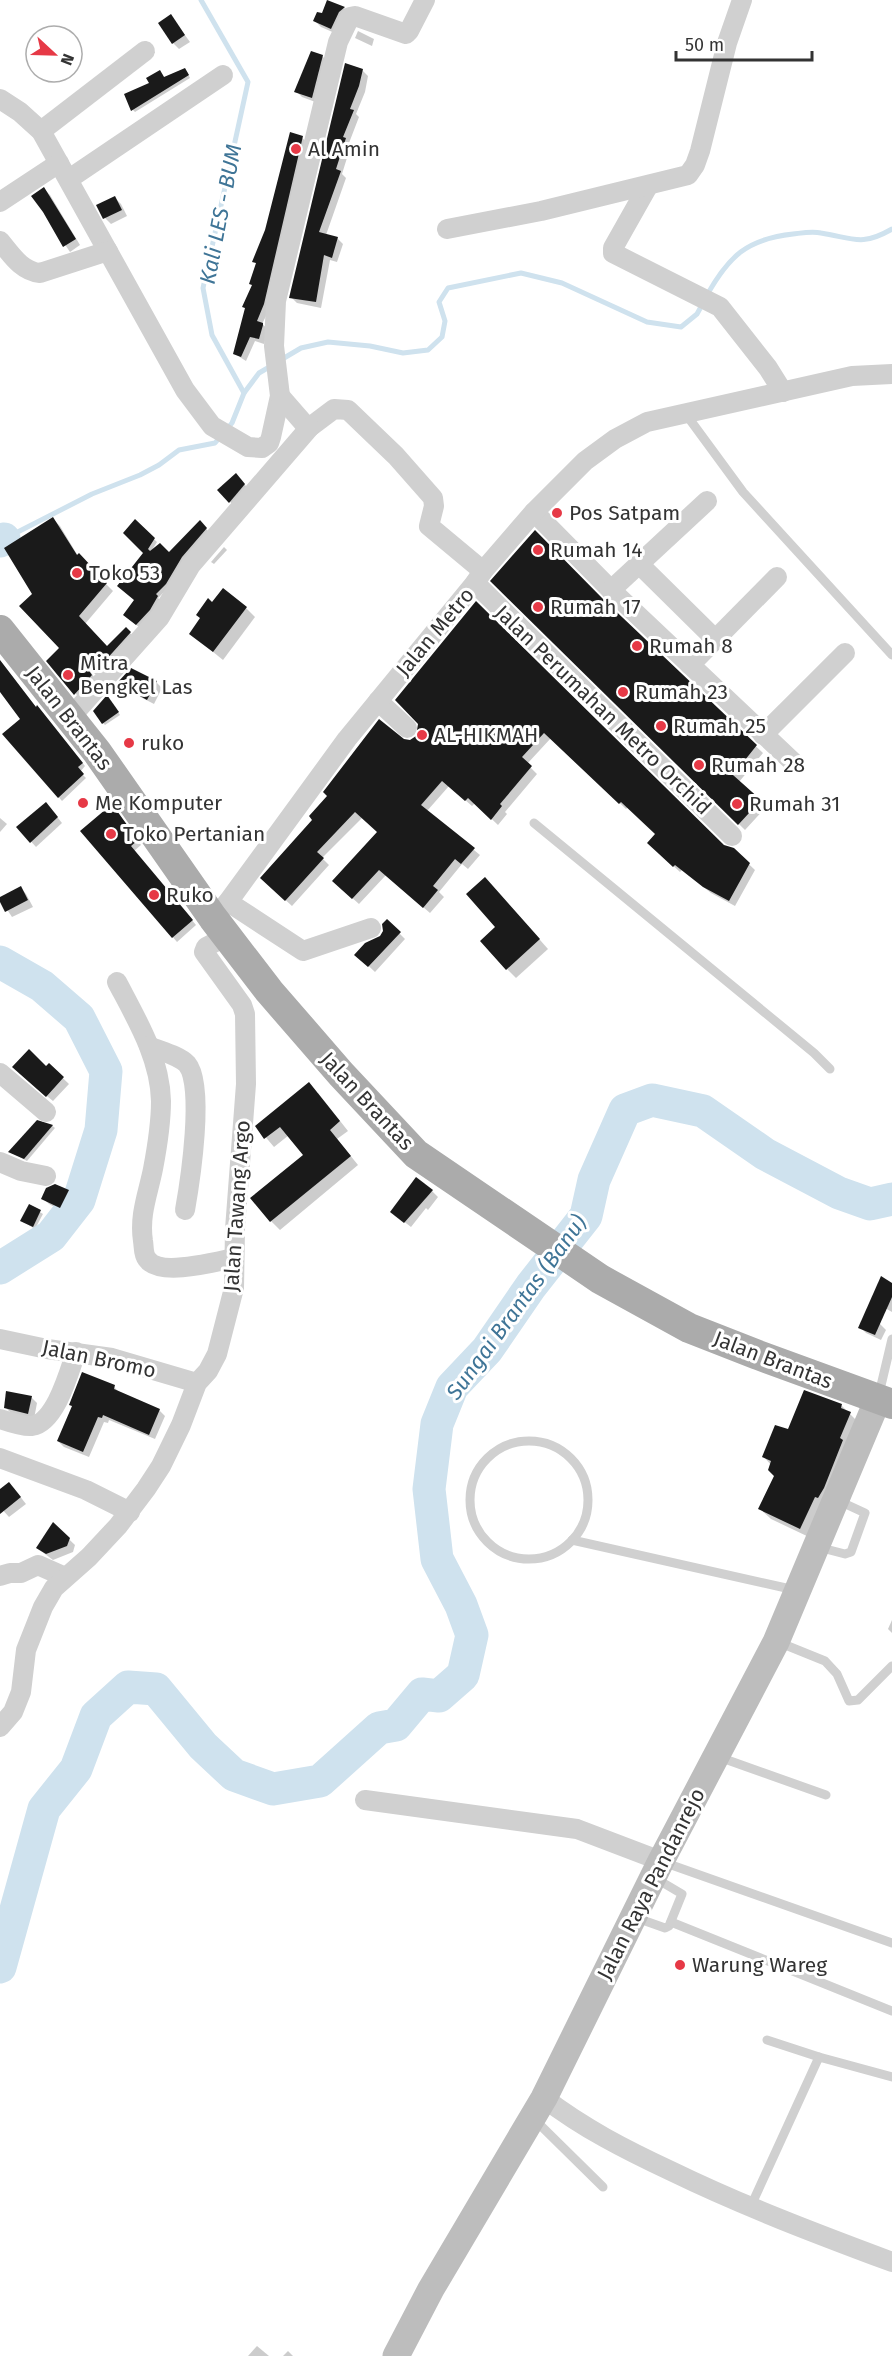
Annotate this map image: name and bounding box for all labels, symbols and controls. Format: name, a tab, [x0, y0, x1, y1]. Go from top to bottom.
north arrow	[24, 24, 84, 84]
scale bar	[676, 24, 812, 62]
text: 50 m	[685, 34, 724, 56]
text: N	[57, 51, 78, 68]
place label: Al Amin	[308, 136, 380, 162]
water label: Kali LES - BUM	[194, 142, 247, 286]
marker: Al Amin	[289, 142, 303, 156]
place label: Pos Satpam	[569, 500, 680, 526]
marker: Pos Satpam	[550, 506, 564, 520]
place label: Rumah 14	[550, 537, 642, 563]
marker: Rumah 14	[531, 543, 545, 557]
place label: Toko 53	[89, 560, 160, 586]
marker: Toko 53	[70, 566, 84, 580]
street label: Jalan Metro	[390, 582, 480, 682]
place label: Rumah 17	[550, 594, 641, 620]
street label: Jalan Perumahan Metro Orchid	[489, 600, 717, 820]
marker: Rumah 17	[531, 600, 545, 614]
place label: Rumah 8	[649, 633, 733, 659]
marker: Rumah 8	[630, 639, 644, 653]
place label: Mitra Bengkel Las	[80, 650, 193, 700]
street label: Jalan Brantas	[20, 661, 118, 776]
marker: Mitra Bengkel Las	[61, 668, 75, 682]
place label: Rumah 23	[635, 679, 728, 705]
marker: Rumah 23	[616, 685, 630, 699]
place label: Rumah 25	[673, 713, 766, 739]
marker: Rumah 25	[654, 719, 668, 733]
place label: AL-HIKMAH	[434, 722, 538, 748]
marker: AL-HIKMAH	[415, 728, 429, 742]
place label: ruko	[141, 730, 184, 756]
marker: ruko	[122, 736, 136, 750]
place label: Rumah 28	[711, 752, 805, 778]
marker: Rumah 28	[692, 758, 706, 772]
place label: Me Komputer	[95, 790, 222, 816]
place label: Rumah 31	[749, 791, 840, 817]
marker: Me Komputer	[76, 796, 90, 810]
marker: Rumah 31	[730, 797, 744, 811]
place label: Toko Pertanian	[123, 821, 265, 847]
marker: Toko Pertanian	[104, 827, 118, 841]
place label: Ruko	[166, 882, 214, 908]
marker: Ruko	[147, 888, 161, 902]
street label: Jalan Brantas	[315, 1046, 419, 1156]
street label: Jalan Tawang Argo	[218, 1119, 256, 1293]
water label: Sungai Brantas (Banu)	[440, 1210, 592, 1406]
street label: Jalan Brantas	[710, 1325, 836, 1395]
street label: Jalan Bromo	[40, 1334, 158, 1384]
street label: Jalan Raya Pandanrejo	[591, 1784, 711, 1984]
place label: Warung Wareg	[692, 1952, 827, 1978]
marker: Warung Wareg	[673, 1958, 687, 1972]

